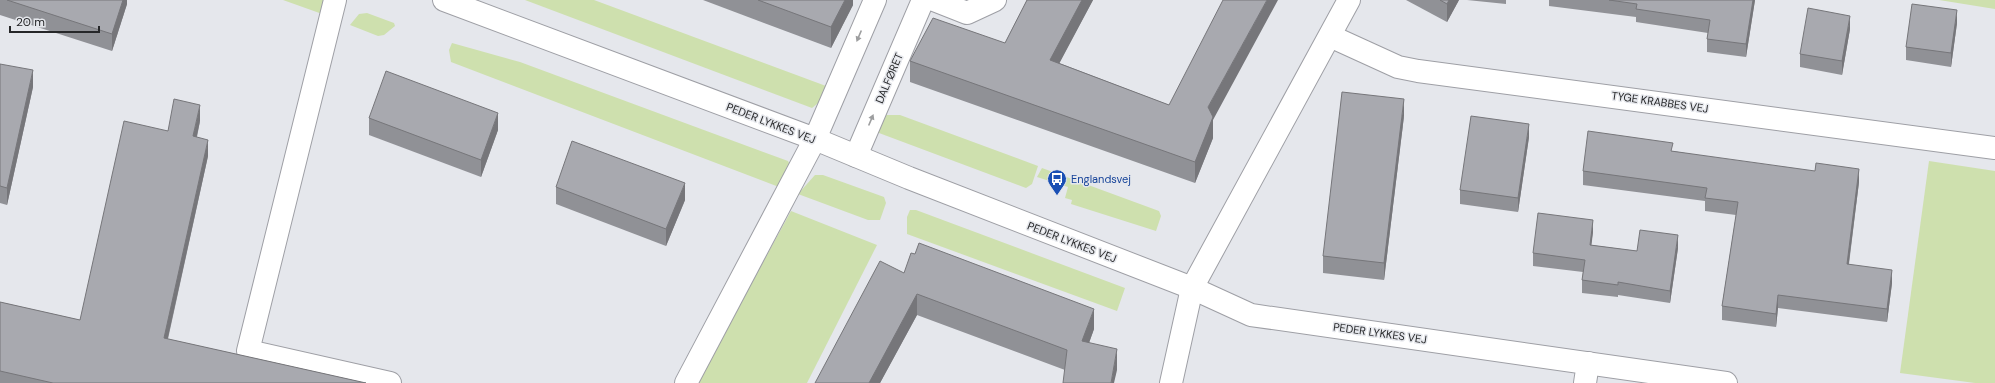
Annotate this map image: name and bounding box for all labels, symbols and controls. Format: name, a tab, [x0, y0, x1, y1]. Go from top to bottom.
scale bar	[10, 8, 99, 34]
text: 20 m	[16, 14, 45, 30]
one-way arrow	[856, 30, 862, 42]
street label: DALFØRET	[872, 51, 906, 105]
street label: TYGE KRABBES VEJ	[1611, 88, 1709, 116]
street label: PEDER LYKKES VEJ	[724, 100, 818, 146]
one-way arrow	[868, 115, 874, 126]
bus stop icon: Englandsvej	[1046, 168, 1068, 196]
place label: Englandsvej	[1071, 172, 1131, 186]
street label: PEDER LYKKES VEJ	[1025, 219, 1119, 265]
street label: PEDER LYKKES VEJ	[1332, 320, 1428, 346]

